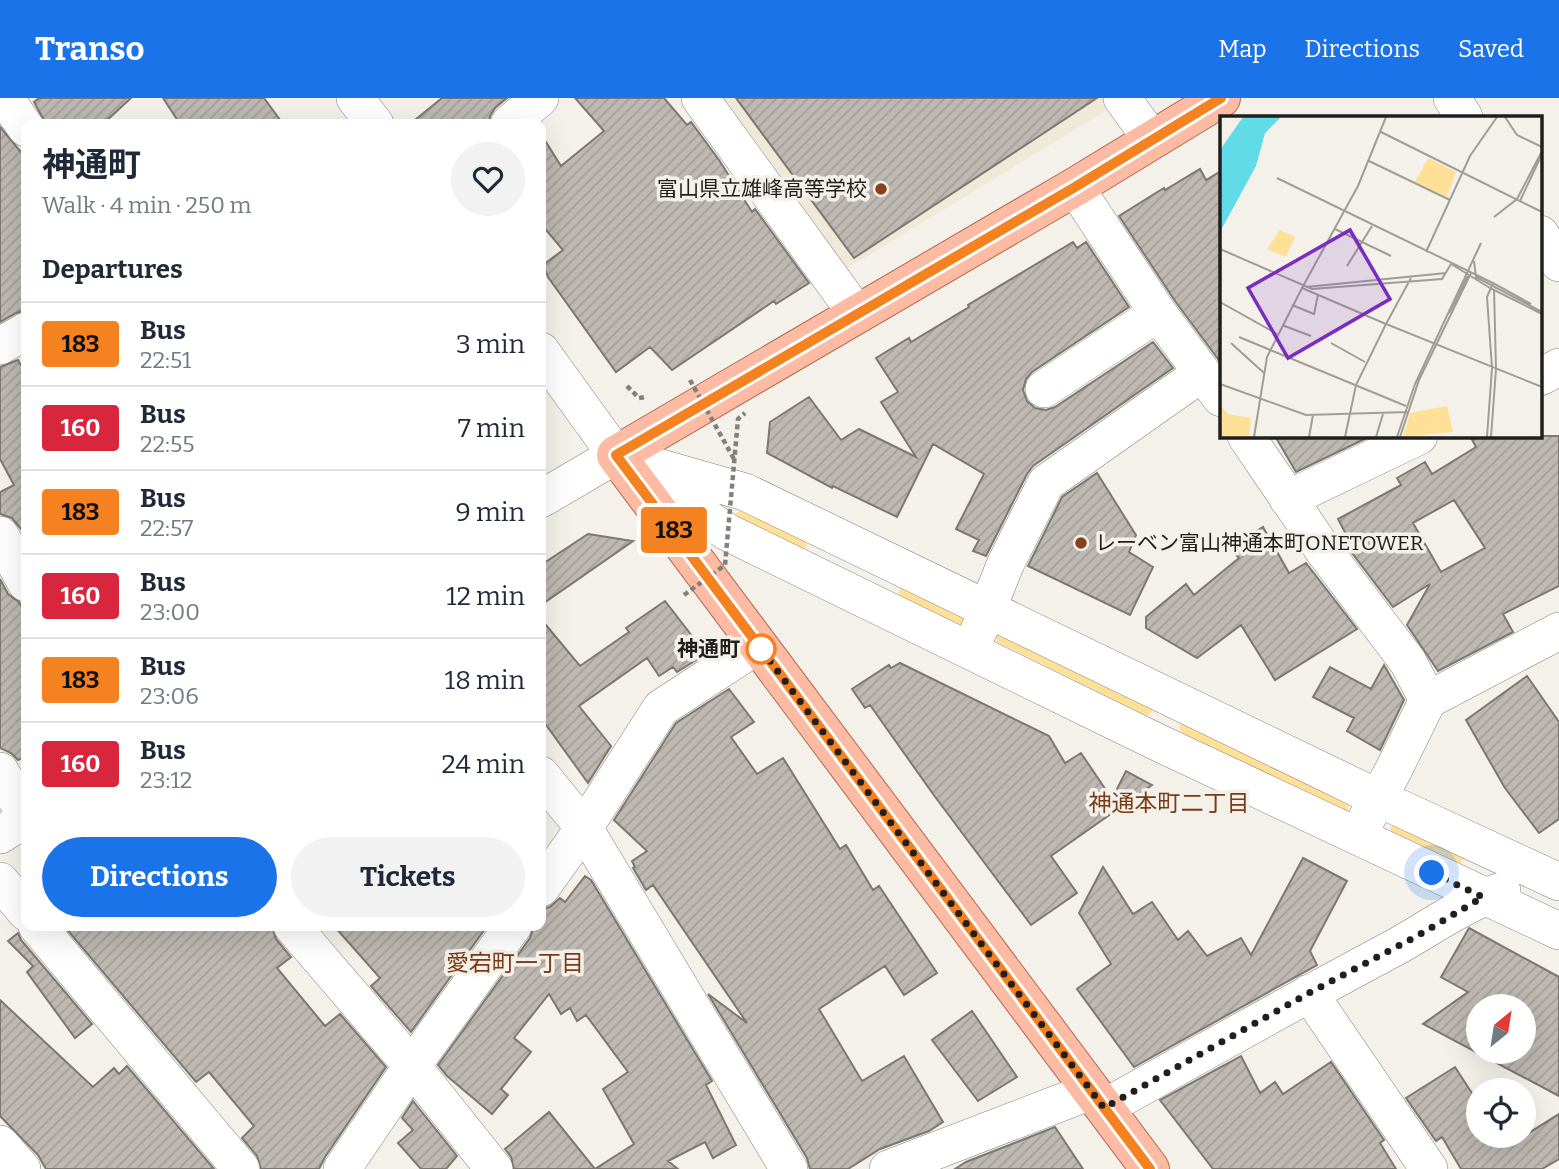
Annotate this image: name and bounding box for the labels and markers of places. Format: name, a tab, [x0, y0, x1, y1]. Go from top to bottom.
place label: 富山県立雄峰高等学校	[657, 176, 867, 202]
marker: 富山県立雄峰高等学校	[873, 181, 889, 197]
place label: レーベン富山神通本町ONETOWER	[1095, 530, 1424, 556]
marker: レーベン富山神通本町ONETOWER	[1073, 535, 1089, 551]
marker: 神通町	[746, 634, 776, 664]
place label: 神通町	[677, 636, 740, 662]

